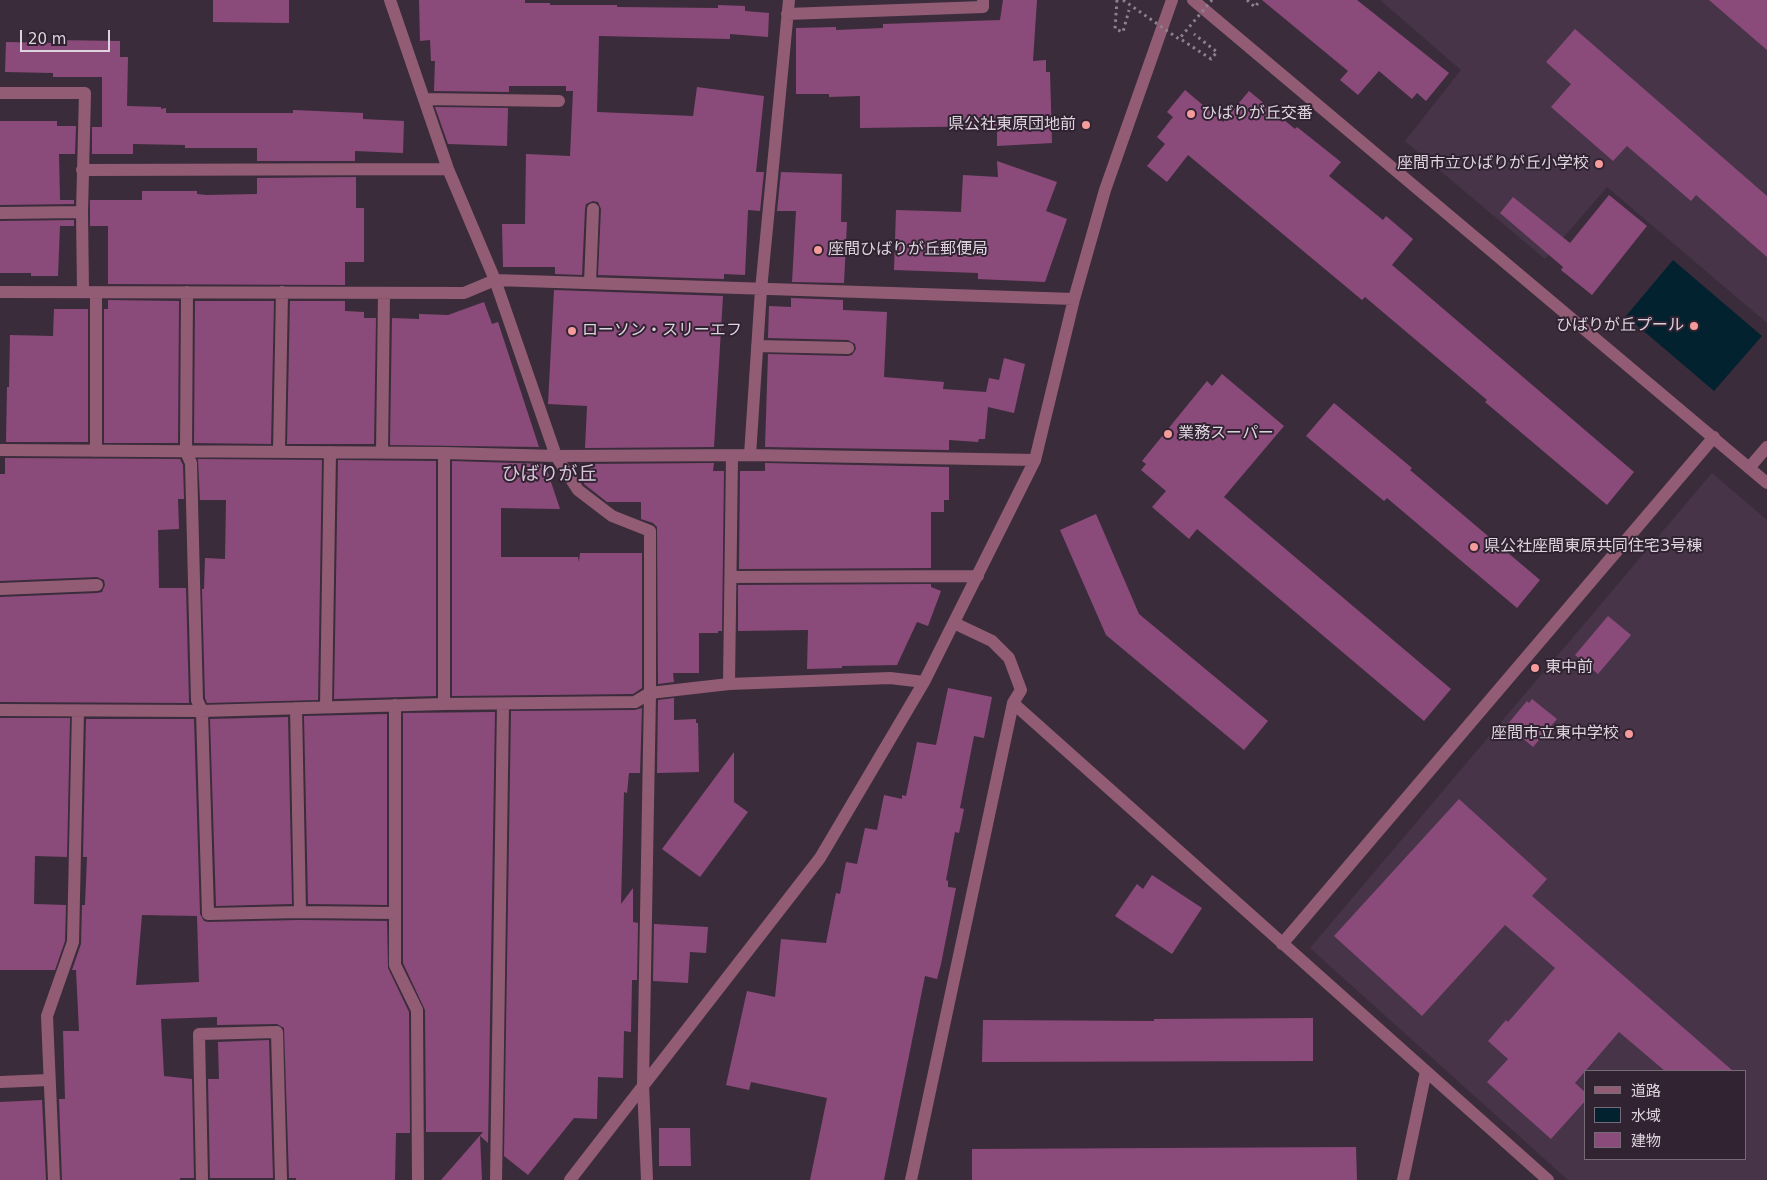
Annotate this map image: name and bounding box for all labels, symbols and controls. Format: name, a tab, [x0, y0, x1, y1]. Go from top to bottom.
scale bar	[22, 20, 112, 52]
text: 20 m	[28, 30, 66, 48]
place label: ひばりが丘交番	[1201, 104, 1313, 124]
marker: ひばりが丘交番	[1185, 108, 1197, 120]
place label: 県公社東原団地前	[948, 115, 1076, 135]
marker: 県公社東原団地前	[1080, 119, 1092, 131]
place label: 座間市立ひばりが丘小学校	[1397, 154, 1589, 174]
marker: 座間市立ひばりが丘小学校	[1593, 158, 1605, 170]
place label: 座間ひばりが丘郵便局	[828, 240, 988, 260]
marker: 座間ひばりが丘郵便局	[812, 244, 824, 256]
place label: ひばりが丘プール	[1556, 316, 1684, 336]
marker: ひばりが丘プール	[1688, 320, 1700, 332]
place label: ローソン・スリーエフ	[582, 321, 742, 341]
marker: ローソン・スリーエフ	[566, 325, 578, 337]
place label: 業務スーパー	[1178, 424, 1274, 444]
marker: 業務スーパー	[1162, 428, 1174, 440]
district label: ひばりが丘	[502, 464, 596, 486]
place label: 県公社座間東原共同住宅3号棟	[1484, 537, 1702, 557]
marker: 県公社座間東原共同住宅3号棟	[1468, 541, 1480, 553]
place label: 東中前	[1545, 658, 1593, 678]
marker: 東中前	[1529, 662, 1541, 674]
place label: 座間市立東中学校	[1491, 724, 1619, 744]
marker: 座間市立東中学校	[1623, 728, 1635, 740]
legend	[1584, 1070, 1747, 1160]
text: 道路	[1631, 1082, 1661, 1100]
text: 水域	[1631, 1107, 1661, 1125]
text: 建物	[1631, 1132, 1661, 1150]

